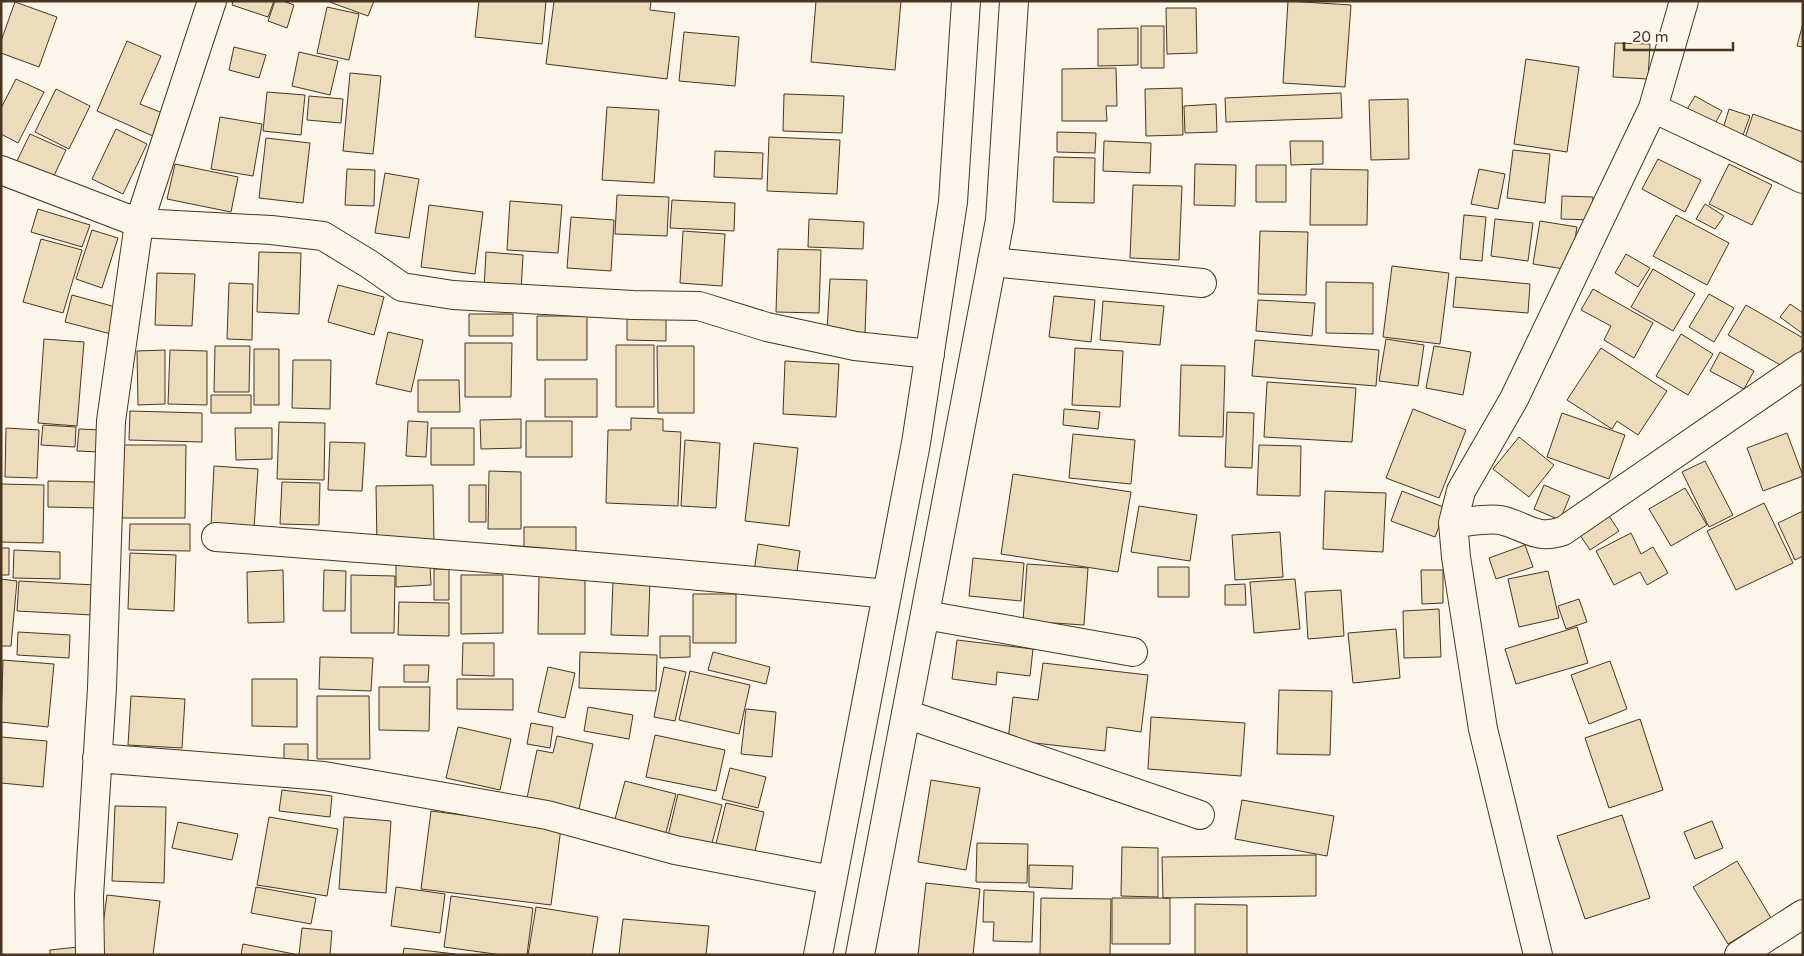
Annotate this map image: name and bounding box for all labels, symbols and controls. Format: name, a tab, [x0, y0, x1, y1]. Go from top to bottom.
scale bar	[1624, 20, 1733, 52]
text: 20 m	[1632, 28, 1669, 46]

